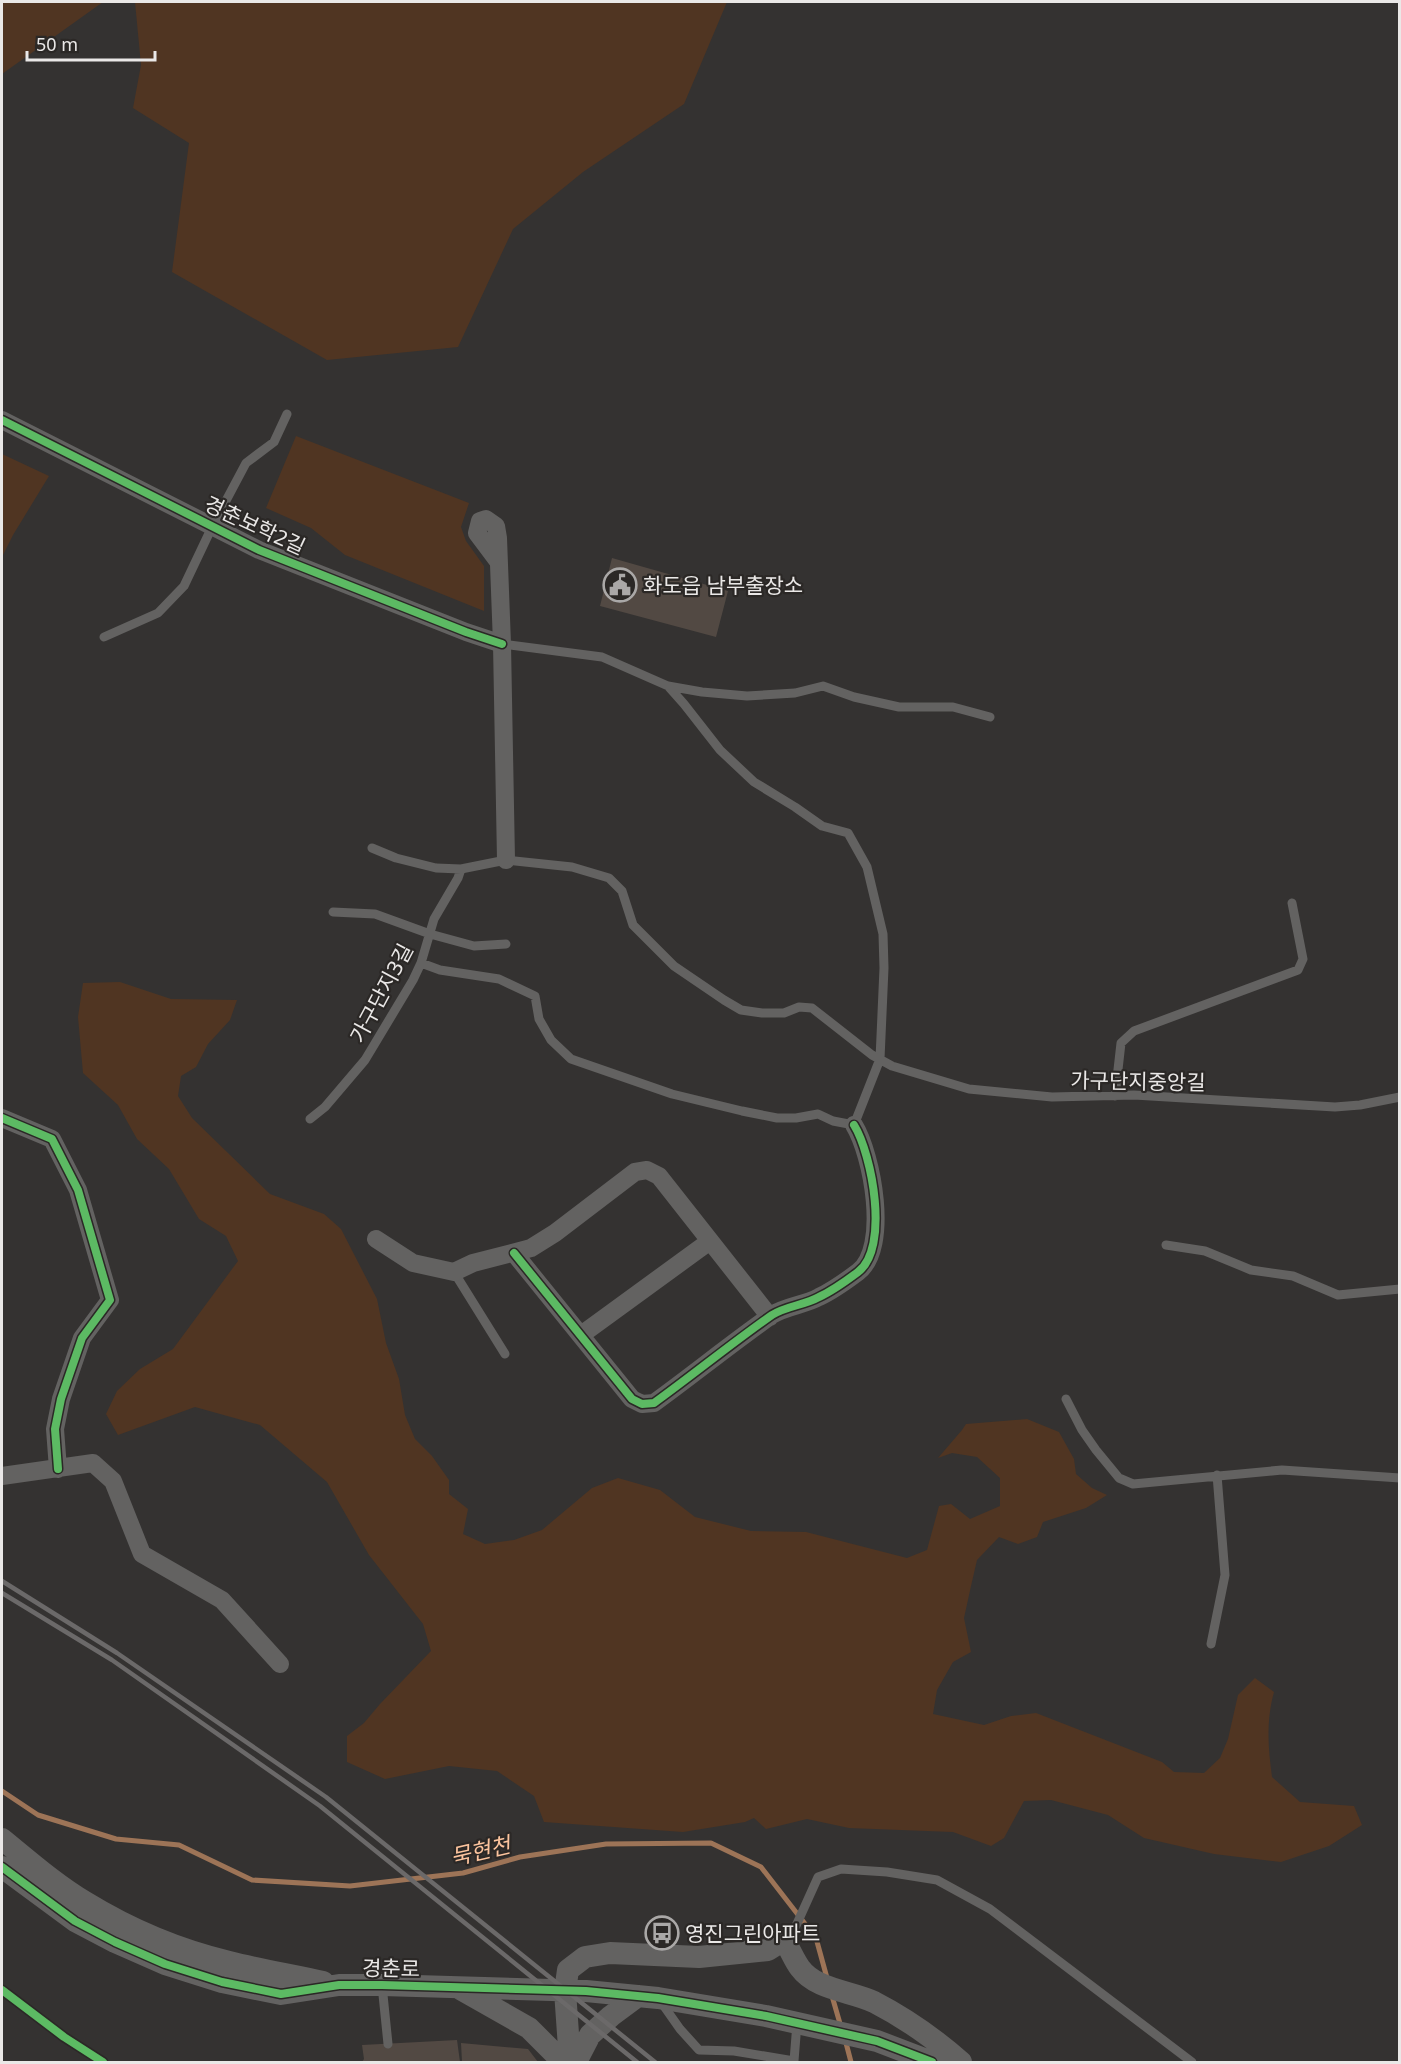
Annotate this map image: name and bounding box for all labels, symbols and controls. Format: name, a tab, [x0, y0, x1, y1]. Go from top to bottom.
scale bar	[27, 24, 154, 62]
text: 50 m	[36, 32, 78, 56]
street label: 경춘보학2길	[200, 489, 310, 561]
public building icon: 화도읍 남부출장소	[602, 567, 638, 603]
place label: 화도읍 남부출장소	[643, 571, 803, 599]
street label: 가구단지3길	[343, 938, 419, 1048]
street label: 가구단지중앙길	[1070, 1066, 1206, 1096]
water label: 묵현천	[447, 1828, 516, 1871]
bus stop icon: 영진그린아파트	[644, 1915, 680, 1951]
place label: 영진그린아파트	[685, 1919, 820, 1947]
street label: 경춘로	[362, 1953, 420, 1983]

